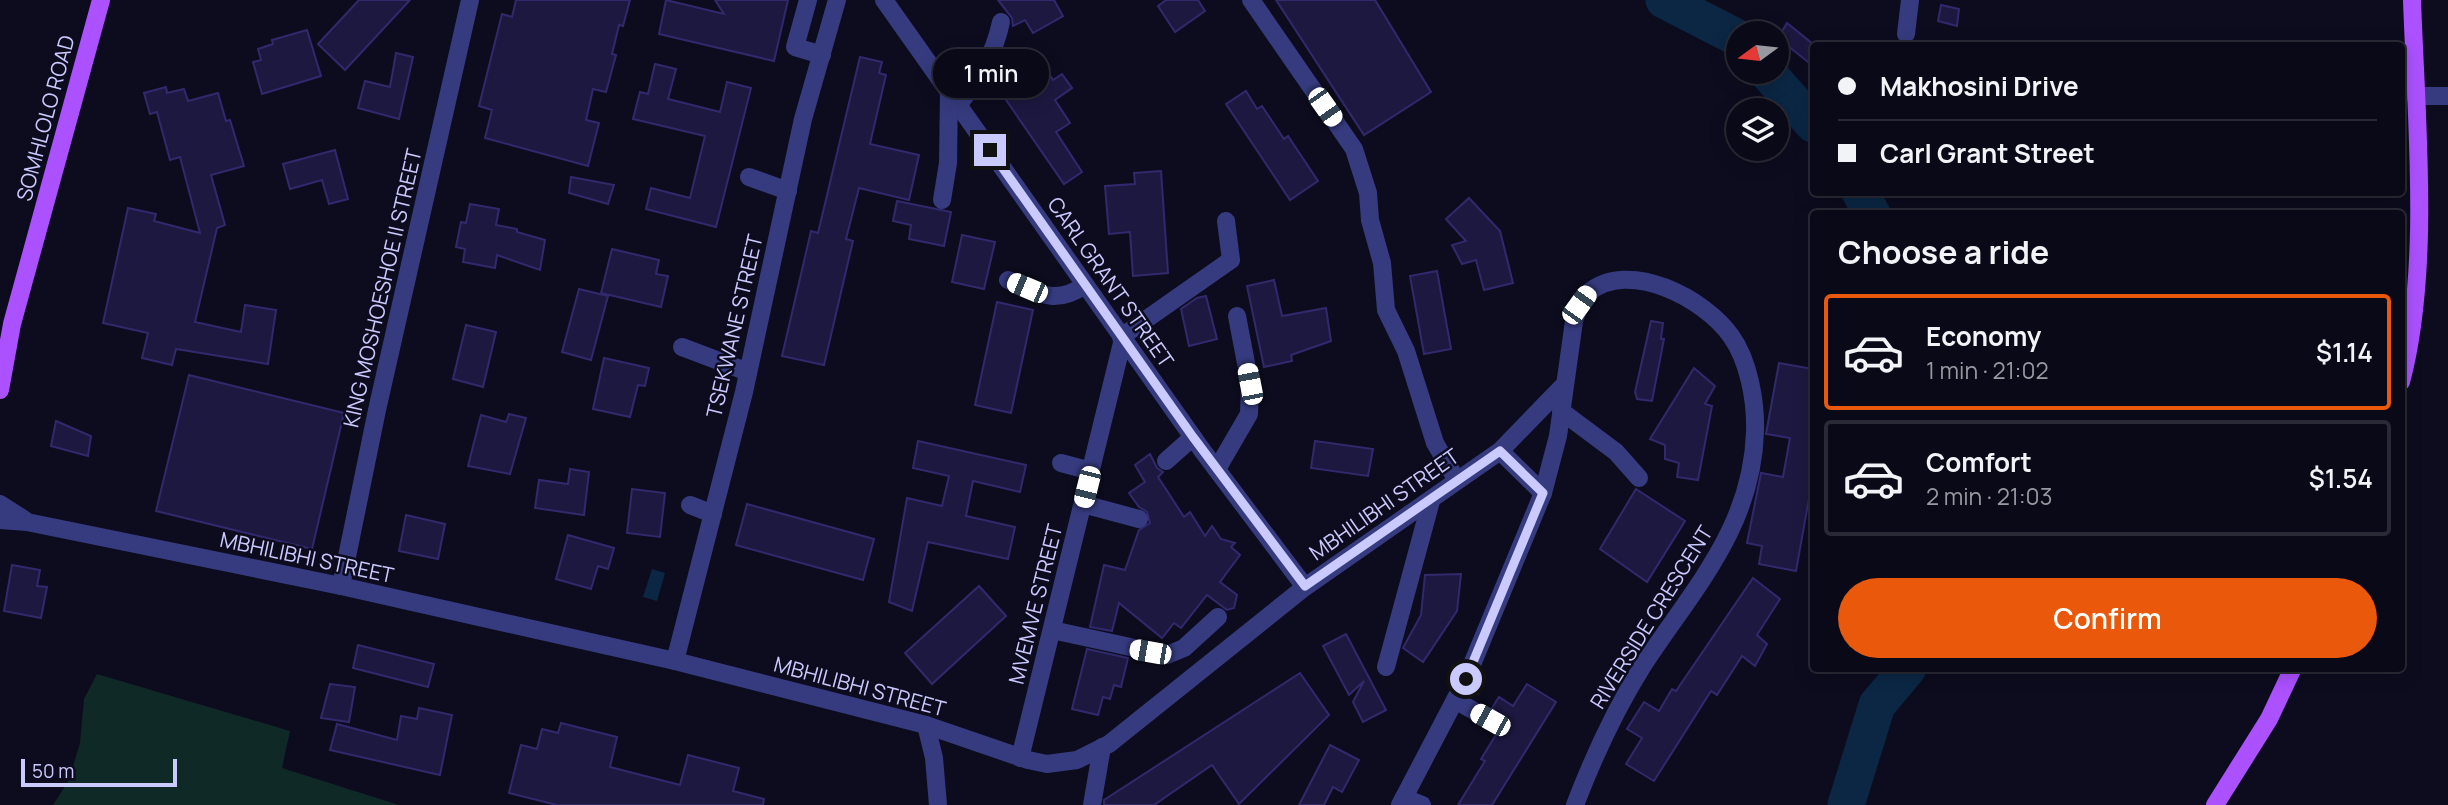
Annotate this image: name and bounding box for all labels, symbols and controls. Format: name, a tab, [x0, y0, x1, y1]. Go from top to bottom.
north arrow	[1726, 21, 1788, 84]
map controls	[1726, 21, 1789, 161]
street label: SOMHLOLO ROAD	[9, 32, 81, 204]
callout: 1 min	[932, 48, 1048, 97]
text: 1 min	[964, 57, 1018, 89]
text: Makhosini Drive	[1880, 68, 2079, 104]
car	[1305, 84, 1346, 130]
button: layers	[1726, 98, 1789, 161]
route end	[974, 134, 1006, 166]
text: Carl Grant Street	[1880, 135, 2095, 171]
street label: KING MOSHOESHOE II STREET	[336, 145, 428, 430]
street label: CARL GRANT STREET	[1042, 191, 1181, 373]
text: Choose a ride	[1838, 230, 2049, 274]
street label: TSEKWANE STREET	[699, 231, 769, 420]
car	[1004, 270, 1051, 306]
car	[1559, 282, 1600, 328]
text: Economy	[1926, 318, 2041, 354]
icon: car	[1842, 321, 1905, 384]
text: $1.14	[2316, 334, 2373, 370]
text: 1 min · 21:02	[1926, 354, 2049, 386]
car	[1236, 361, 1265, 407]
street label: MBHILIBHI STREET	[1303, 442, 1465, 566]
text: Comfort	[1926, 444, 2032, 480]
icon: car	[1842, 447, 1905, 510]
text: $1.54	[2309, 460, 2373, 496]
car	[1072, 464, 1103, 510]
text: 2 min · 21:03	[1926, 480, 2052, 512]
street label: RIVERSIDE CRESCENT	[1583, 520, 1719, 714]
street label: MVEMVE STREET	[1002, 521, 1069, 687]
street label: MBHILIBHI STREET	[218, 525, 397, 589]
button: Confirm	[1838, 578, 2377, 658]
car	[1128, 638, 1173, 666]
street label: MBHILIBHI STREET	[771, 650, 950, 723]
route start	[1450, 663, 1482, 695]
car	[1467, 701, 1514, 739]
scale bar	[21, 756, 177, 788]
text: 50 m	[32, 758, 74, 784]

